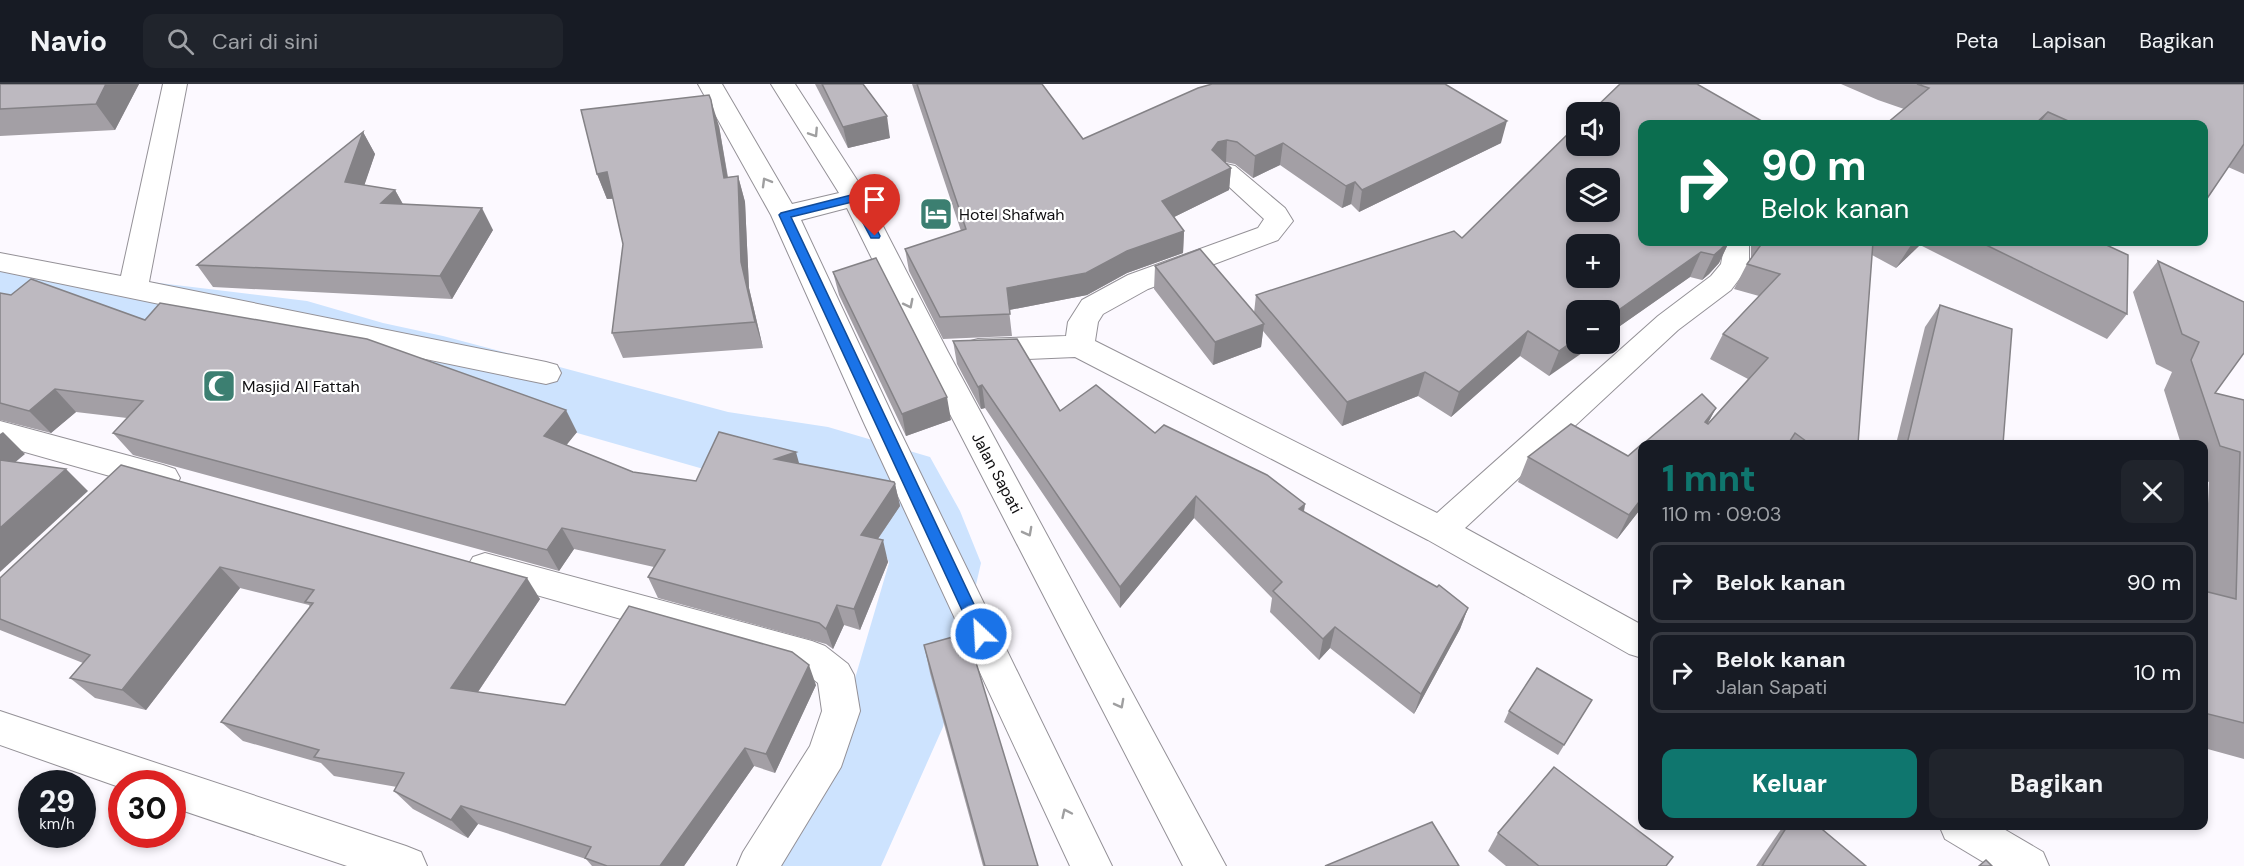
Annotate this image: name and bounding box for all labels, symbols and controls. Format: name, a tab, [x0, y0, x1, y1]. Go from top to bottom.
search box	[143, 14, 563, 68]
text: Navio	[30, 23, 107, 60]
icon: search	[164, 25, 197, 58]
text: Cari di sini	[212, 27, 318, 56]
text: Peta	[1956, 27, 1998, 55]
text: Lapisan	[2031, 27, 2106, 55]
text: Bagikan	[2139, 27, 2214, 55]
map controls	[1566, 102, 1620, 354]
button: sound	[1566, 102, 1620, 156]
one-way arrow	[807, 127, 818, 138]
text: 90 m	[1761, 138, 1867, 193]
icon: right	[1662, 144, 1740, 222]
button: layers	[1566, 168, 1620, 222]
pin	[849, 174, 900, 236]
one-way arrow	[762, 178, 773, 188]
icon: arrive	[858, 183, 891, 216]
text: Belok kanan	[1761, 191, 1909, 226]
hotel icon: Hotel Shafwah	[918, 196, 954, 232]
place label: Hotel Shafwah	[959, 204, 1064, 225]
button: +	[1566, 234, 1620, 288]
one-way arrow	[901, 297, 913, 308]
button: −	[1566, 300, 1620, 354]
mosque icon: Masjid Al Fattah	[201, 368, 237, 404]
place label: Masjid Al Fattah	[242, 376, 360, 397]
street label: Jalan Sapati	[967, 429, 1027, 517]
text: 1 mnt	[1662, 455, 1756, 502]
button: close	[2121, 460, 2184, 523]
text: 110 m · 09:03	[1662, 501, 1782, 527]
one-way arrow	[1021, 526, 1032, 536]
icon: right	[1665, 566, 1698, 599]
text: Belok kanan	[1716, 568, 1846, 597]
text: 90 m	[2127, 568, 2181, 597]
position arrow	[949, 602, 1013, 666]
text: Belok kanan	[1716, 645, 1846, 674]
icon: right	[1665, 656, 1698, 689]
text: 10 m	[2134, 658, 2181, 687]
text: Jalan Sapati	[1716, 674, 1827, 700]
one-way arrow	[1113, 698, 1124, 709]
button: Keluar	[1662, 749, 1917, 818]
button: Bagikan	[1929, 749, 2184, 818]
speed limit sign: 30	[108, 770, 186, 848]
text: 29	[39, 782, 75, 821]
one-way arrow	[1062, 809, 1074, 820]
text: km/h	[39, 814, 75, 834]

